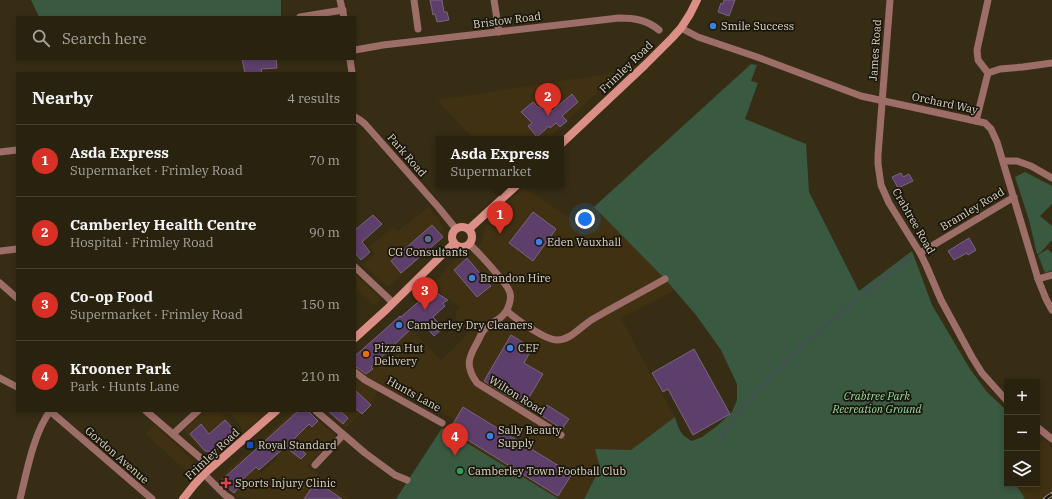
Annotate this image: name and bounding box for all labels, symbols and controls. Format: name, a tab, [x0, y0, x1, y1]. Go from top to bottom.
street label: Bristow Road	[472, 9, 542, 31]
search box	[16, 16, 356, 60]
place label: Smile Success	[721, 19, 794, 33]
street label: James Road	[866, 19, 884, 81]
marker: Smile Success	[708, 21, 718, 31]
icon: search	[30, 27, 52, 49]
text: Search here	[62, 29, 147, 48]
street label: Frimley Road	[596, 38, 656, 96]
pin: 2	[535, 83, 561, 116]
text: Nearby	[32, 87, 93, 109]
street label: Orchard Way	[911, 89, 979, 117]
text: 4 results	[287, 90, 340, 107]
street label: Park Road	[384, 130, 430, 180]
popup	[436, 136, 564, 188]
text: Asda Express	[70, 143, 169, 162]
text: Asda Express	[451, 144, 549, 163]
text: 1	[41, 152, 49, 169]
text: 70 m	[309, 152, 340, 169]
text: Supermarket · Frimley Road	[70, 162, 243, 179]
text: Supermarket	[451, 163, 531, 180]
street label: Bramley Road	[937, 184, 1007, 234]
street label: Crabtree Road	[890, 186, 939, 257]
pin: 1	[487, 201, 513, 234]
your location	[575, 209, 595, 229]
text: Camberley Health Centre	[70, 215, 256, 234]
text: 2	[41, 224, 49, 241]
text: 90 m	[309, 224, 340, 241]
text: Hospital · Frimley Road	[70, 234, 214, 251]
marker: CG Consultants	[423, 234, 433, 244]
place label: Eden Vauxhall	[547, 235, 621, 249]
marker: Eden Vauxhall	[534, 237, 544, 247]
place label: CG Consultants	[388, 245, 468, 259]
place label: Brandon Hire	[480, 271, 551, 285]
marker: Brandon Hire	[467, 273, 477, 283]
pin: 3	[412, 277, 438, 310]
text: Co-op Food	[70, 287, 153, 306]
text: 3	[41, 296, 49, 313]
text: 150 m	[301, 296, 340, 313]
text: Supermarket · Frimley Road	[70, 306, 243, 323]
place label: Camberley Dry Cleaners	[407, 318, 533, 332]
marker: Camberley Dry Cleaners	[394, 320, 404, 330]
place label: Pizza Hut Delivery	[374, 341, 424, 368]
place label: CEF	[518, 341, 539, 355]
marker: CEF	[505, 343, 515, 353]
marker: Pizza Hut Delivery	[361, 349, 371, 359]
text: Krooner Park	[70, 359, 171, 378]
text: 4	[41, 368, 49, 385]
text: 210 m	[301, 368, 340, 385]
street label: Wilton Road	[487, 372, 548, 418]
street label: Hunts Lane	[384, 373, 444, 415]
text: Park · Hunts Lane	[70, 378, 179, 395]
map controls	[1004, 379, 1040, 487]
button: +	[1004, 379, 1040, 415]
park label: Crabtree Park Recreation Ground	[831, 389, 923, 416]
button: −	[1004, 415, 1040, 451]
street label: Gordon Avenue	[82, 423, 152, 487]
pin: 4	[442, 423, 468, 456]
place label: Sally Beauty Supply	[498, 423, 562, 450]
street label: Frimley Road	[182, 425, 242, 483]
marker: Sally Beauty Supply	[485, 431, 495, 441]
place label: Royal Standard	[258, 438, 337, 452]
marker: Royal Standard	[245, 440, 255, 450]
button: layers	[1004, 451, 1040, 487]
place label: Camberley Town Football Club	[468, 464, 626, 478]
marker: Camberley Town Football Club	[455, 466, 465, 476]
place label: Sports Injury Clinic	[235, 476, 336, 490]
marker: Sports Injury Clinic	[220, 477, 232, 489]

